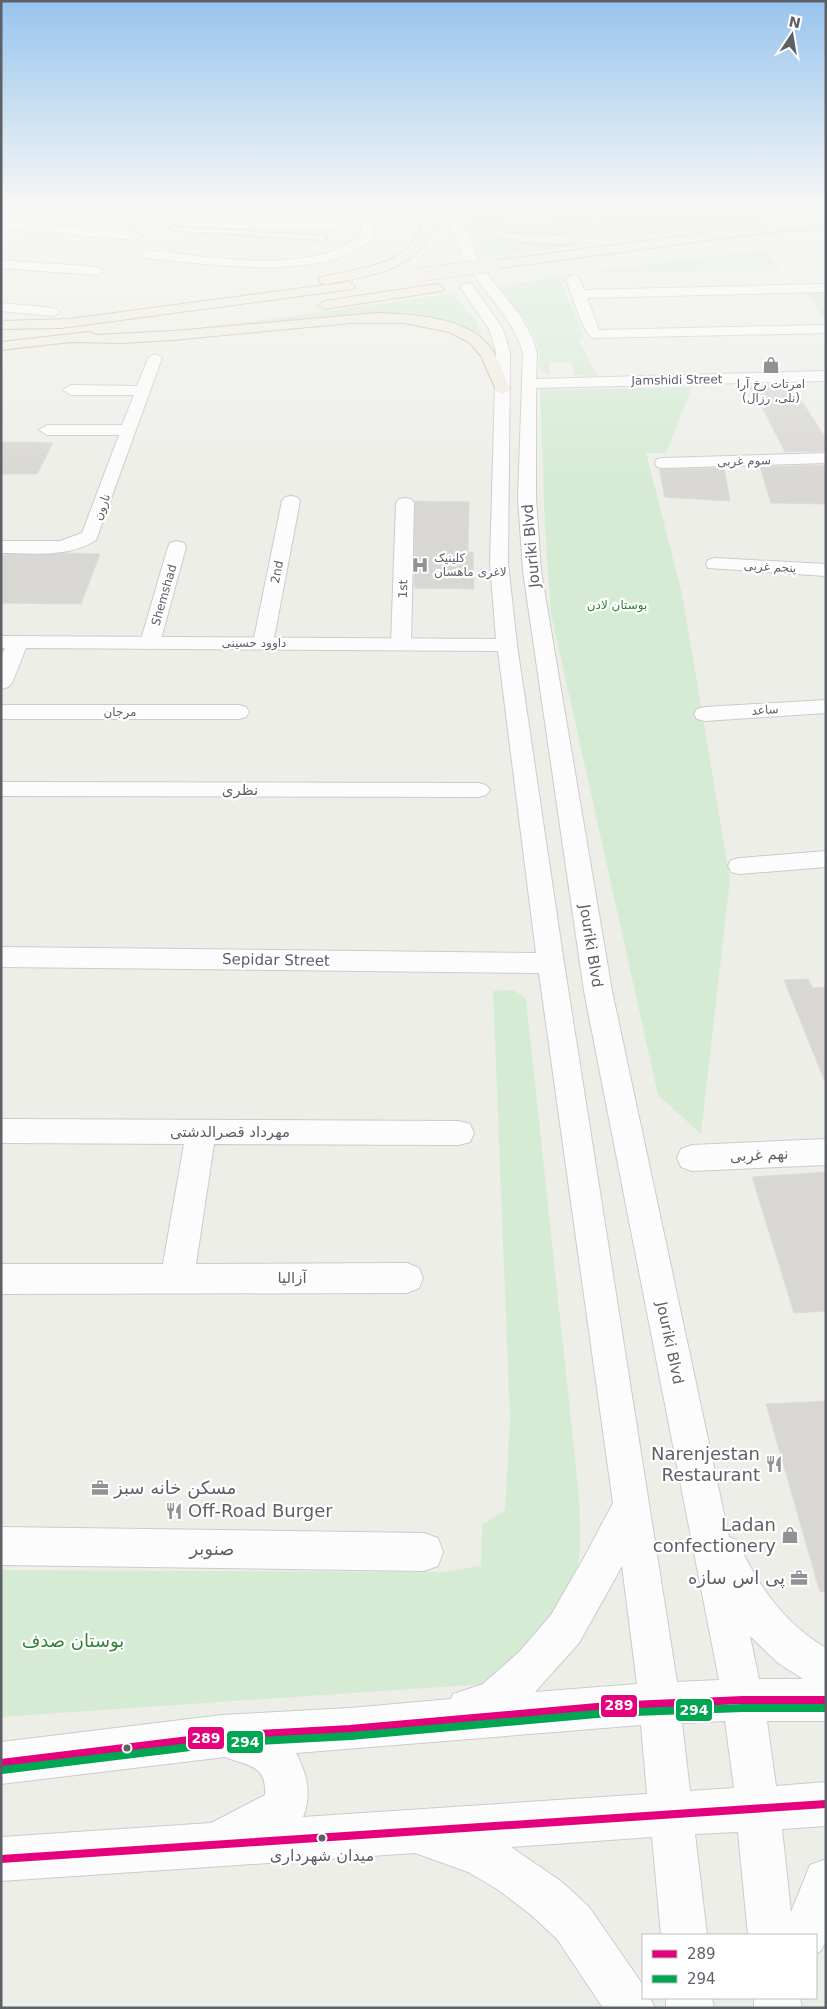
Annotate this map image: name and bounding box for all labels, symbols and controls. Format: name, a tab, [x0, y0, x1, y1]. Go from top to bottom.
north arrow	[767, 10, 817, 60]
text: N	[787, 13, 802, 31]
shop icon: امرتات رخ آرا (نلی، رزال)	[761, 355, 781, 375]
street label: Jamshidi Street	[630, 372, 723, 388]
place label: امرتات رخ آرا (نلی، رزال)	[737, 376, 805, 406]
street label: سوم غربی	[717, 453, 771, 470]
street label: نارون	[91, 492, 114, 523]
street label: Jouriki Blvd	[518, 503, 544, 590]
place label: کلینیک لاغری ماهسان	[434, 551, 507, 580]
hospital icon: کلینیک لاغری ماهسان	[410, 555, 430, 575]
street label: 2nd	[268, 559, 286, 585]
street label: پنجم غربی	[743, 559, 797, 576]
street label: Shemshad	[149, 563, 179, 627]
street label: 1st	[396, 579, 410, 599]
park label: بوستان لادن	[587, 598, 647, 613]
street label: داوود حسینی	[222, 636, 286, 651]
street label: ساعد	[751, 702, 779, 718]
street label: مرجان	[104, 705, 136, 720]
street label: نظری	[222, 781, 258, 799]
street label: Jouriki Blvd	[575, 902, 606, 989]
street label: Sepidar Street	[222, 950, 330, 970]
street label: مهرداد قصرالدشتی	[170, 1123, 290, 1141]
street label: نهم غربی	[729, 1144, 789, 1166]
street label: آزالیا	[277, 1269, 307, 1287]
street label: Jouriki Blvd	[652, 1299, 688, 1386]
place label: Narenjestan Restaurant	[651, 1443, 760, 1485]
restaurant icon: Narenjestan Restaurant	[764, 1454, 784, 1474]
place label: مسکن خانه سبز	[113, 1477, 237, 1499]
office icon: مسکن خانه سبز	[90, 1478, 110, 1498]
place label: Off-Road Burger	[188, 1500, 333, 1521]
restaurant icon: Off-Road Burger	[164, 1501, 184, 1521]
place label: Ladan confectionery	[653, 1514, 776, 1556]
shop icon: Ladan confectionery	[780, 1525, 800, 1545]
street label: صنوبر	[188, 1538, 235, 1560]
place label: پی اس سازه	[688, 1567, 785, 1589]
office icon: پی اس سازه	[789, 1568, 809, 1588]
park label: بوستان صدف	[22, 1630, 124, 1652]
line badge: 289	[600, 1694, 638, 1718]
text: 289	[604, 1697, 634, 1713]
line badge: 294	[675, 1698, 713, 1722]
text: 294	[679, 1702, 709, 1718]
line badge: 289	[187, 1726, 225, 1750]
text: 289	[191, 1730, 221, 1746]
line badge: 294	[226, 1730, 264, 1754]
text: 294	[230, 1734, 260, 1750]
unlabelled marker	[122, 1743, 132, 1753]
marker: میدان شهرداری	[317, 1833, 327, 1843]
place label: میدان شهرداری	[270, 1846, 374, 1866]
legend	[642, 1934, 817, 1999]
text: 289	[687, 1945, 716, 1963]
text: 294	[687, 1970, 716, 1988]

